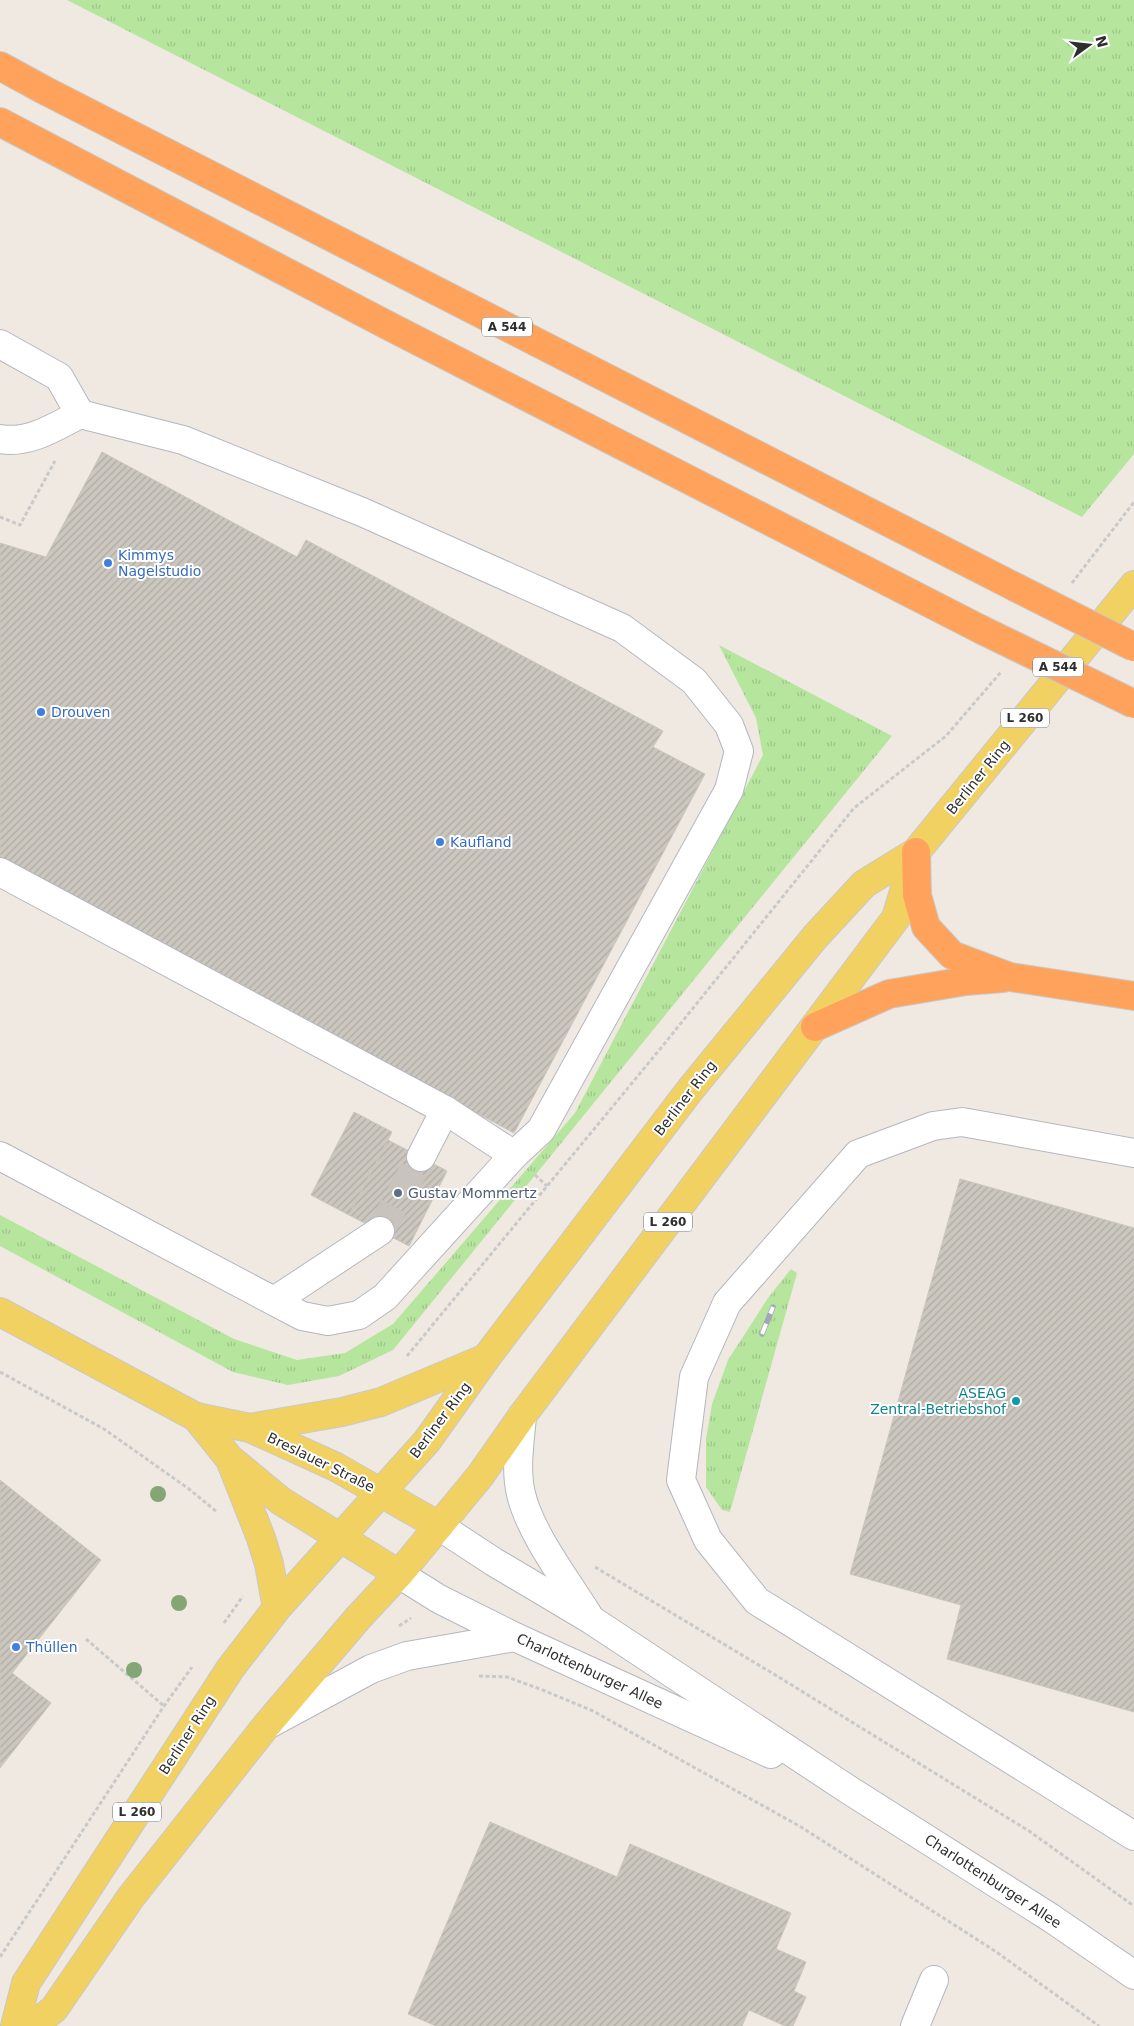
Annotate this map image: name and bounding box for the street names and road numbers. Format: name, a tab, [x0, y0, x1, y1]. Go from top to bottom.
road number: A 544	[482, 318, 532, 337]
road number: A 544	[1033, 658, 1083, 676]
road number: L 260	[1001, 708, 1049, 728]
street label: Berliner Ring	[943, 737, 1013, 817]
street label: Berliner Ring	[651, 1057, 719, 1139]
road number: L 260	[644, 1212, 692, 1232]
street label: Berliner Ring	[406, 1379, 474, 1461]
street label: Breslauer Straße	[265, 1429, 377, 1495]
street label: Charlottenburger Allee	[514, 1630, 666, 1712]
street label: Berliner Ring	[156, 1693, 218, 1777]
road number: L 260	[113, 1802, 161, 1821]
street label: Charlottenburger Allee	[922, 1831, 1064, 1931]

